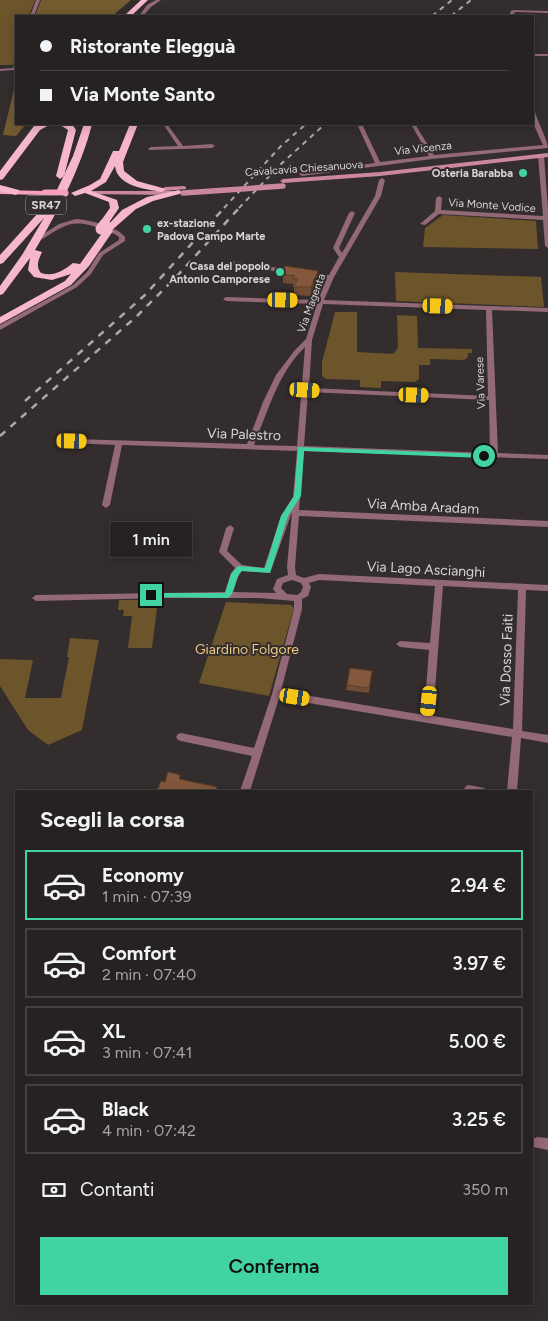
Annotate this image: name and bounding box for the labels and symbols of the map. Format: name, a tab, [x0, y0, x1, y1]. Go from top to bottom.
street label: Via Vicenza	[394, 139, 452, 158]
street label: Cavalcavia Chiesanuova	[245, 158, 363, 179]
place label: Osteria Barabba	[432, 167, 513, 180]
marker: Osteria Barabba	[517, 167, 529, 179]
road number: SR47	[26, 196, 66, 214]
street label: Via Monte Vodice	[448, 196, 536, 215]
place label: ex-stazione Padova Campo Marte	[157, 217, 265, 243]
marker: ex-stazione Padova Campo Marte	[141, 223, 153, 235]
place label: Casa del popolo Antonio Camporese	[169, 260, 271, 286]
marker: Casa del popolo Antonio Camporese	[274, 266, 286, 278]
street label: Via Magenta	[295, 272, 328, 334]
car	[267, 292, 298, 308]
car	[422, 298, 453, 314]
street label: Via Varese	[473, 357, 488, 409]
car	[289, 382, 320, 398]
car	[398, 387, 429, 403]
street label: Via Palestro	[207, 425, 281, 444]
car	[56, 433, 87, 449]
route start	[473, 445, 495, 467]
street label: Via Amba Aradam	[366, 495, 480, 518]
callout: 1 min	[110, 522, 192, 558]
street label: Via Lago Ascianghi	[366, 558, 486, 581]
route end	[140, 584, 162, 606]
street label: Via Dosso Faiti	[496, 614, 517, 706]
park label: Giardino Folgore	[195, 641, 299, 658]
car	[419, 685, 438, 717]
car	[279, 687, 310, 707]

